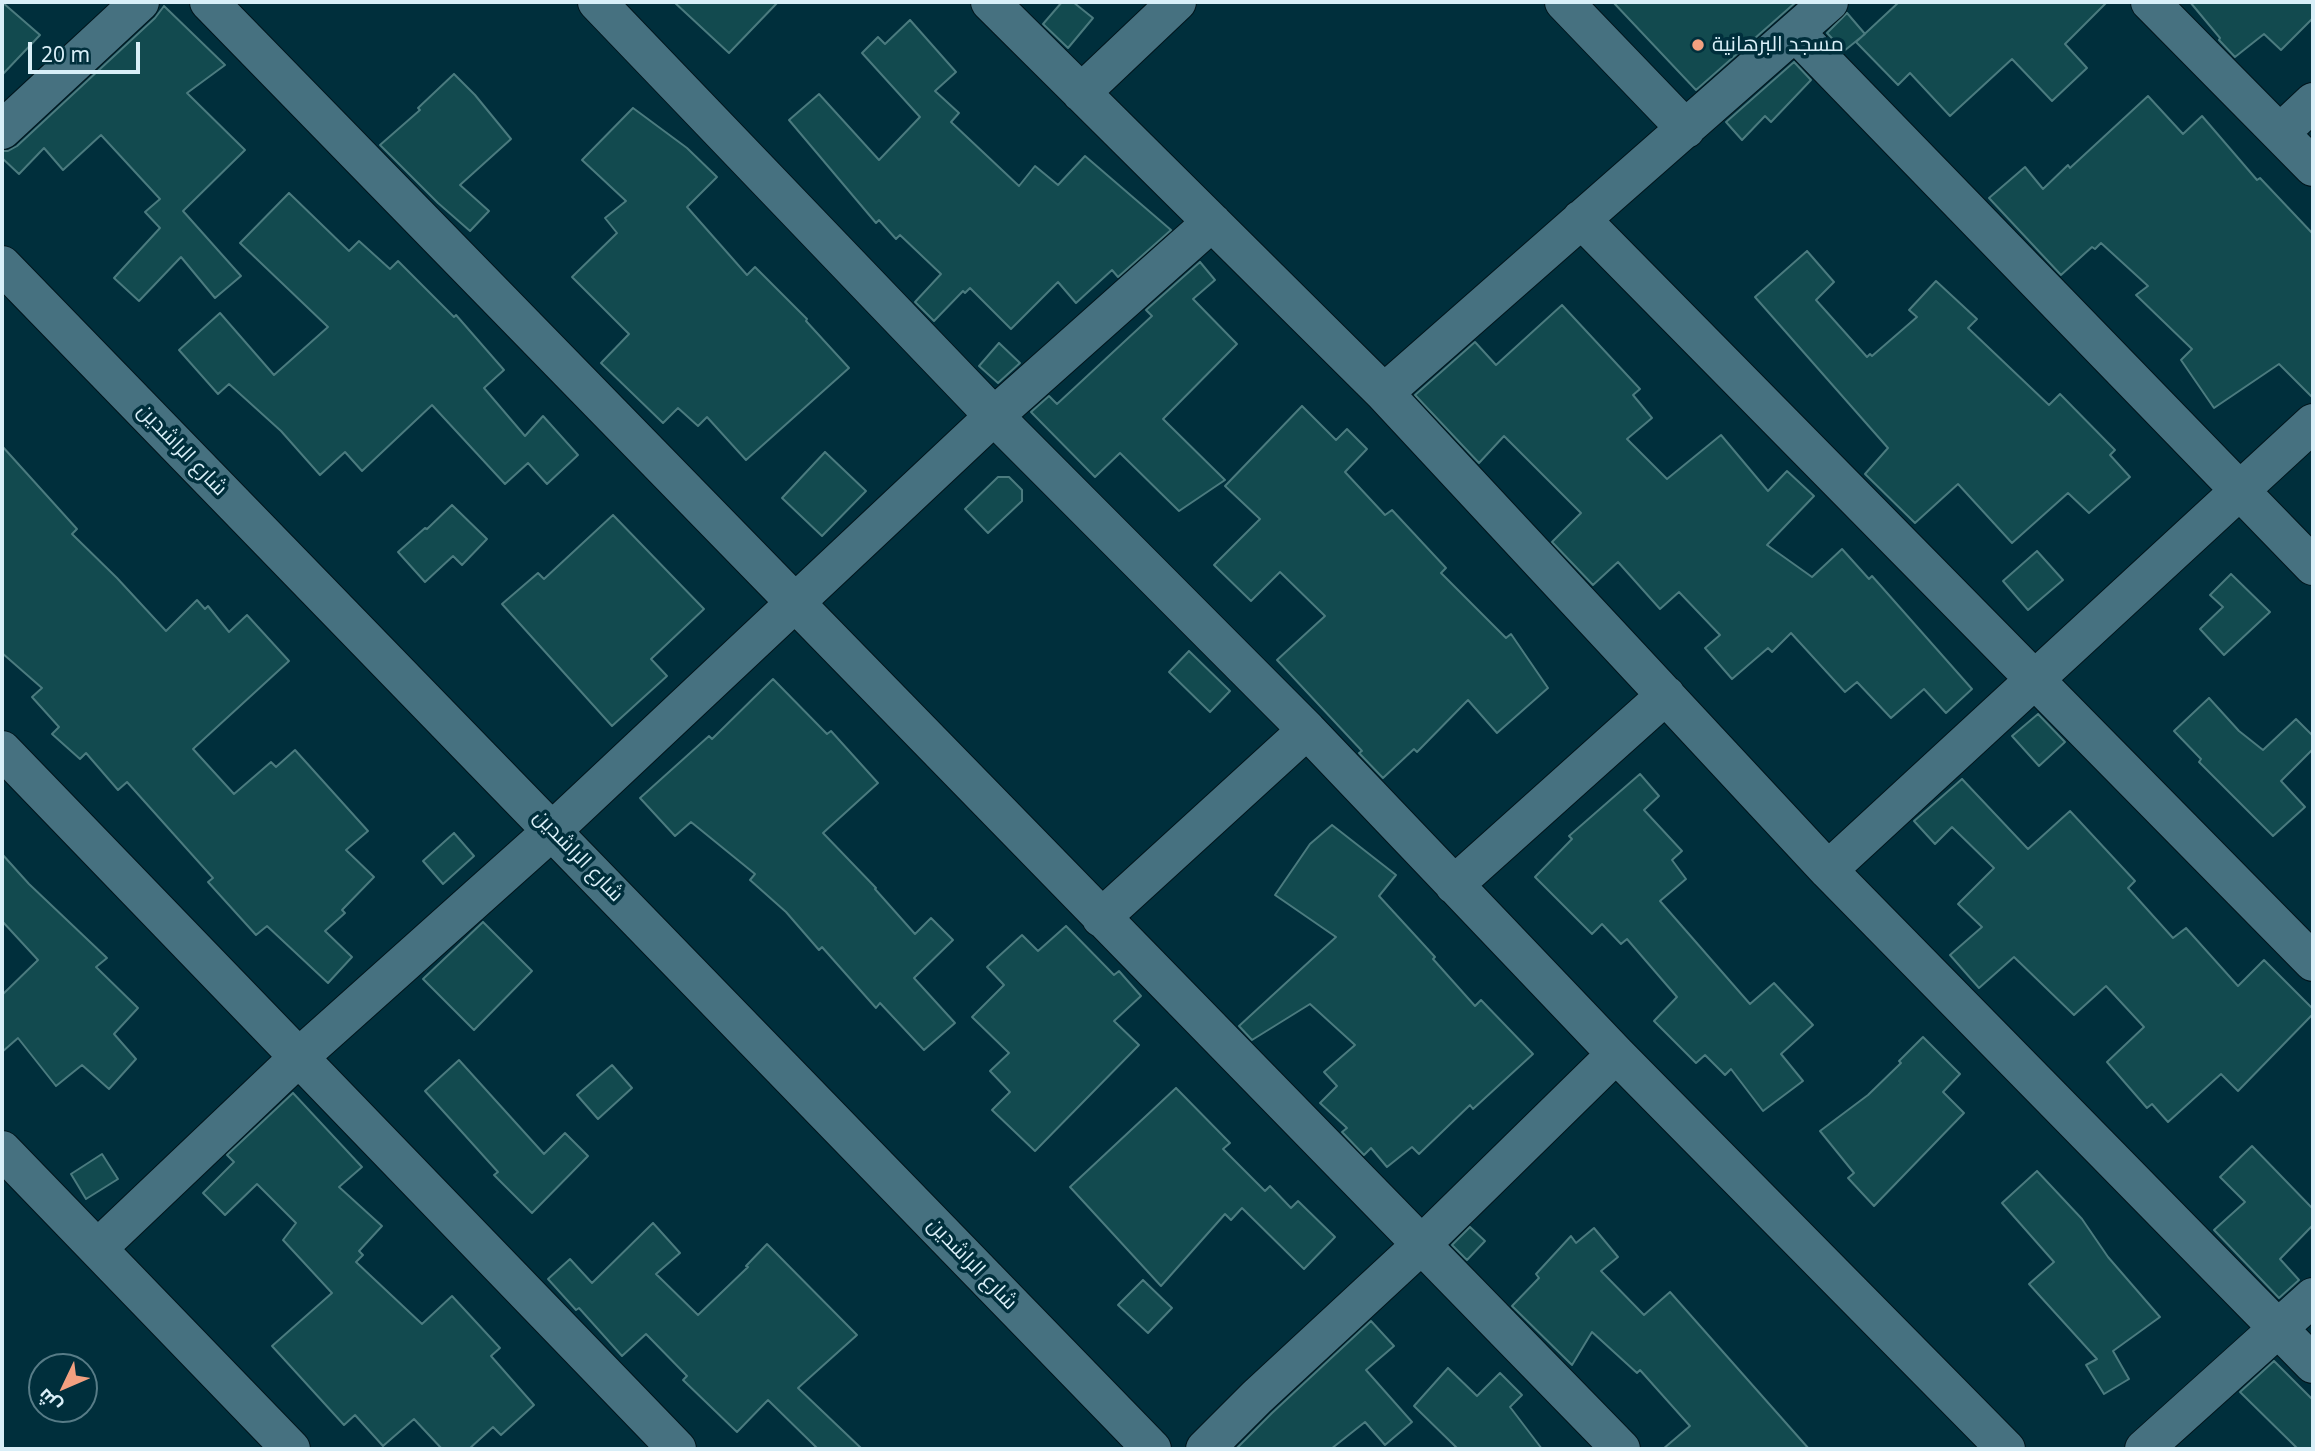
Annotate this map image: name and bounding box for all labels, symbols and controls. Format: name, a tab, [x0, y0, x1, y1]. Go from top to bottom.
scale bar	[32, 28, 144, 72]
place label: مسجد البرهانية	[1712, 32, 1844, 58]
marker: مسجد البرهانية	[1690, 37, 1706, 53]
text: 20 m	[41, 40, 90, 68]
street label: شارع الراشدين	[132, 399, 232, 501]
street label: شارع الراشدين	[528, 805, 628, 907]
street label: شارع الراشدين	[922, 1213, 1022, 1315]
north arrow	[28, 1353, 98, 1423]
text: ش	[32, 1383, 67, 1419]

